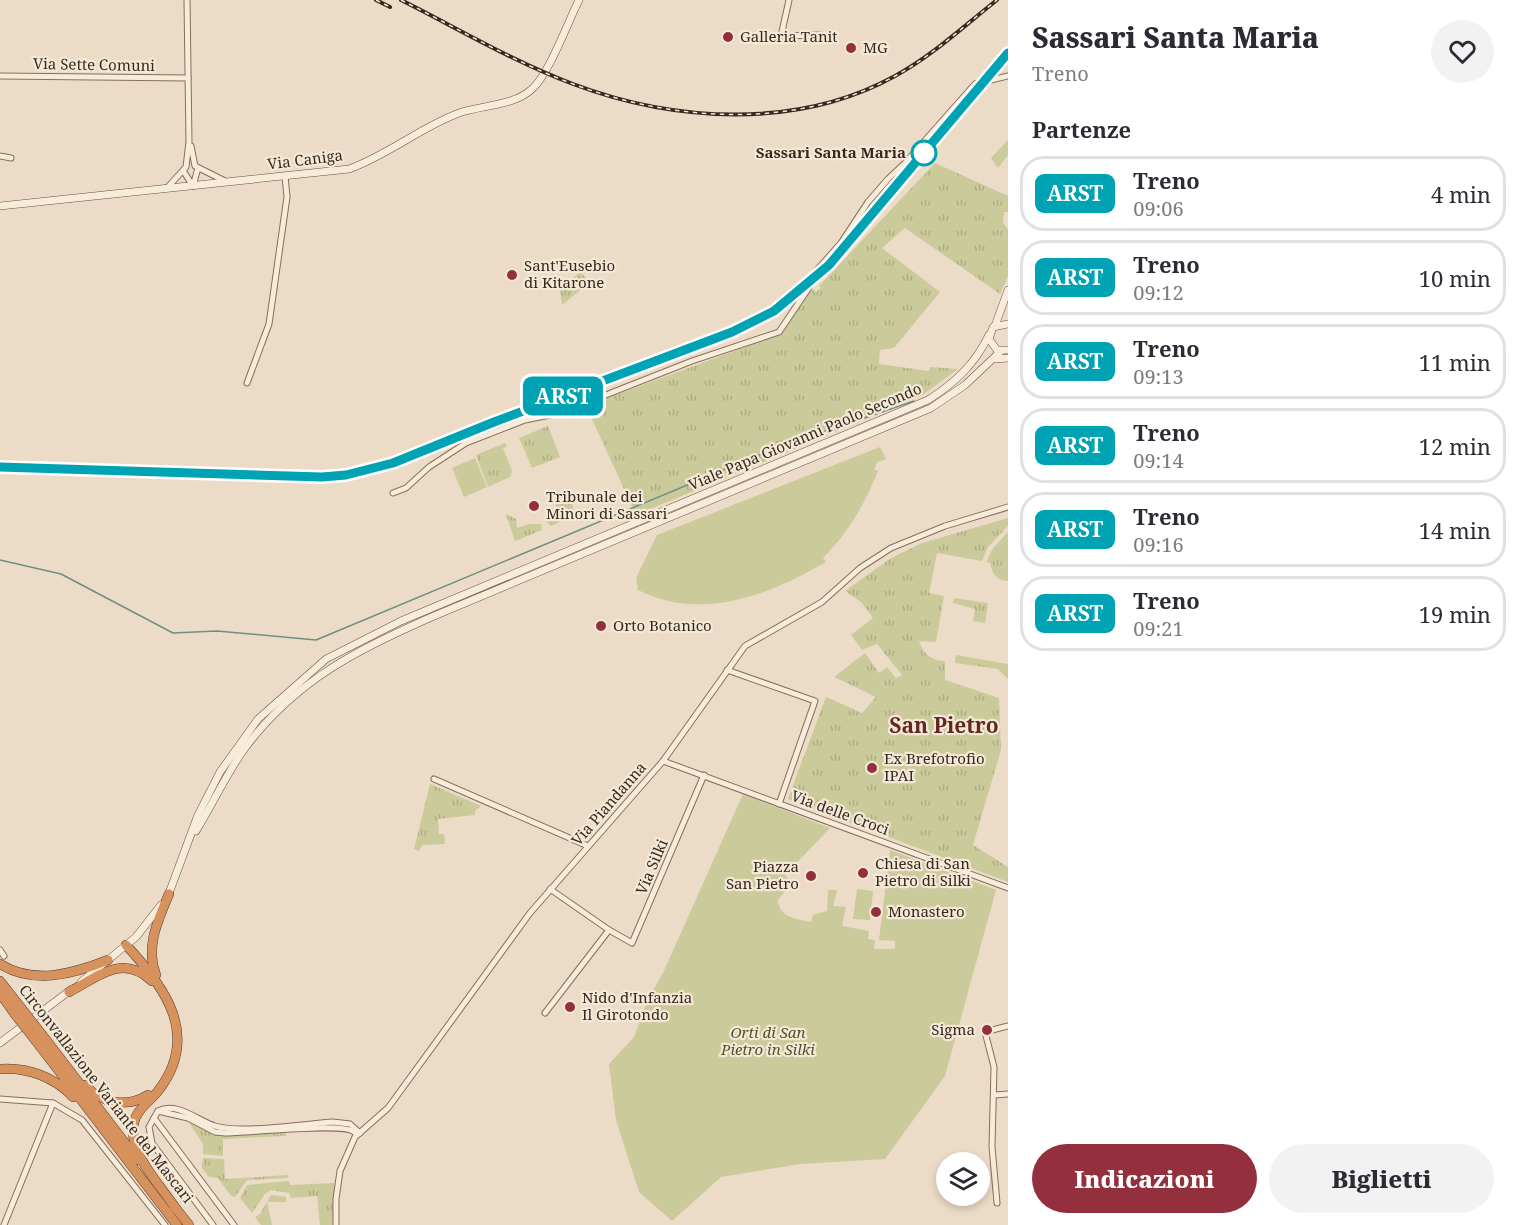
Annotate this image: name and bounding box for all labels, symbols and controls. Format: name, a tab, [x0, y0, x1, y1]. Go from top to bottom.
text: Sassari Santa Maria	[1032, 18, 1319, 56]
button: heart	[1431, 20, 1494, 83]
place label: Galleria Tanit	[740, 26, 838, 46]
marker: Galleria Tanit	[721, 30, 735, 44]
place label: MG	[863, 37, 888, 57]
marker: MG	[844, 41, 858, 55]
street label: Via Sette Comuni	[33, 53, 155, 75]
text: Treno	[1032, 60, 1089, 87]
text: Partenze	[1032, 114, 1131, 144]
marker: Sassari Santa Maria	[911, 140, 937, 166]
place label: Sassari Santa Maria	[756, 142, 906, 162]
street label: Via Caniga	[266, 144, 344, 174]
text: Treno	[1133, 165, 1200, 195]
text: ARST	[1047, 179, 1103, 207]
text: 4 min	[1431, 179, 1491, 209]
text: 09:06	[1133, 195, 1184, 222]
text: Treno	[1133, 249, 1200, 279]
place label: Sant'Eusebio di Kitarone	[524, 255, 615, 292]
text: ARST	[1047, 263, 1103, 291]
text: 10 min	[1419, 263, 1491, 293]
marker: Sant'Eusebio di Kitarone	[505, 268, 519, 282]
text: 09:12	[1133, 279, 1184, 306]
text: Treno	[1133, 333, 1200, 363]
text: ARST	[1047, 347, 1103, 375]
text: 11 min	[1419, 347, 1491, 377]
text: 09:13	[1133, 363, 1184, 390]
line badge: ARST	[521, 376, 605, 416]
street label: Viale Papa Giovanni Paolo Secondo	[685, 378, 924, 494]
text: ARST	[535, 382, 591, 410]
text: Treno	[1133, 417, 1200, 447]
text: ARST	[1047, 431, 1103, 459]
text: 12 min	[1419, 431, 1491, 461]
text: 09:14	[1133, 447, 1184, 474]
place label: Tribunale dei Minori di Sassari	[546, 486, 668, 523]
marker: Tribunale dei Minori di Sassari	[527, 499, 541, 513]
text: Treno	[1133, 501, 1200, 531]
text: ARST	[1047, 515, 1103, 543]
text: 14 min	[1419, 515, 1491, 545]
text: 09:16	[1133, 531, 1184, 558]
text: Treno	[1133, 585, 1200, 615]
text: ARST	[1047, 599, 1103, 627]
text: 19 min	[1419, 599, 1491, 629]
place label: Orto Botanico	[613, 615, 712, 635]
text: 09:21	[1133, 615, 1184, 642]
marker: Orto Botanico	[594, 619, 608, 633]
district label: San Pietro	[889, 711, 999, 739]
place label: Ex Brefotrofio IPAI	[884, 748, 985, 785]
street label: Via Piandanna	[566, 757, 650, 849]
marker: Ex Brefotrofio IPAI	[865, 761, 879, 775]
street label: Via delle Croci	[789, 785, 892, 839]
street label: Via Silki	[630, 836, 672, 897]
place label: Chiesa di San Pietro di Silki	[875, 853, 971, 890]
place label: Piazza San Pietro	[726, 856, 799, 893]
marker: Chiesa di San Pietro di Silki	[856, 866, 870, 880]
marker: Piazza San Pietro	[804, 869, 818, 883]
place label: Monastero	[888, 901, 965, 921]
marker: Monastero	[869, 905, 883, 919]
street label: Circonvallazione Variante del Mascari	[15, 980, 199, 1207]
place label: Nido d'Infanzia Il Girotondo	[582, 987, 692, 1024]
marker: Nido d'Infanzia Il Girotondo	[563, 1000, 577, 1014]
place label: Sigma	[931, 1019, 975, 1039]
park label: Orti di San Pietro in Silki	[720, 1022, 815, 1059]
marker: Sigma	[980, 1023, 994, 1037]
button: Indicazioni	[1032, 1144, 1257, 1213]
button: Biglietti	[1269, 1144, 1494, 1213]
map controls	[936, 1152, 990, 1206]
button: layers	[936, 1152, 990, 1206]

